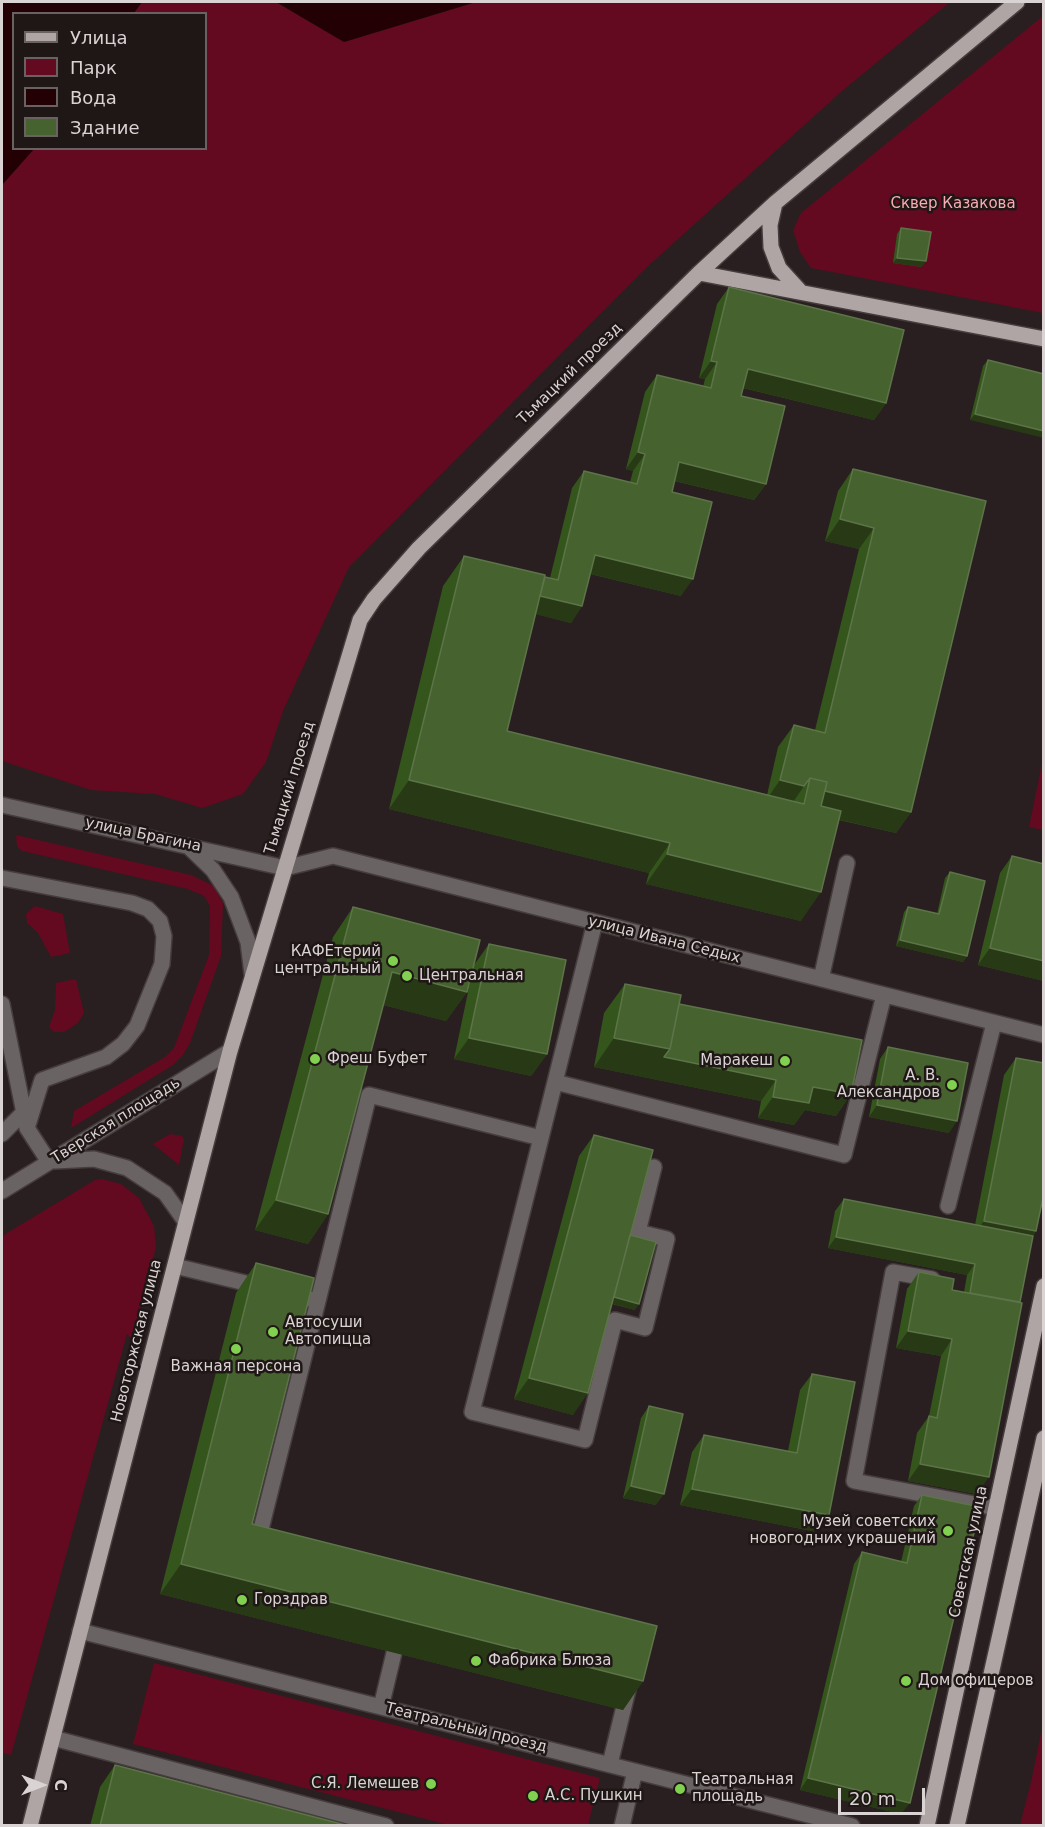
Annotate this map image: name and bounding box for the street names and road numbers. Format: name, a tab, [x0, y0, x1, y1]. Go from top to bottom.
street label: Тьмацкий проезд	[514, 320, 626, 428]
street label: Тьмацкий проезд	[261, 719, 319, 857]
street label: улица Брагина	[83, 814, 203, 856]
street label: улица Ивана Седых	[586, 912, 742, 968]
street label: Тверская площадь	[48, 1074, 184, 1168]
street label: Новоторжская улица	[108, 1258, 166, 1424]
street label: Советская улица	[946, 1484, 992, 1620]
street label: Театральный проезд	[383, 1699, 549, 1757]

